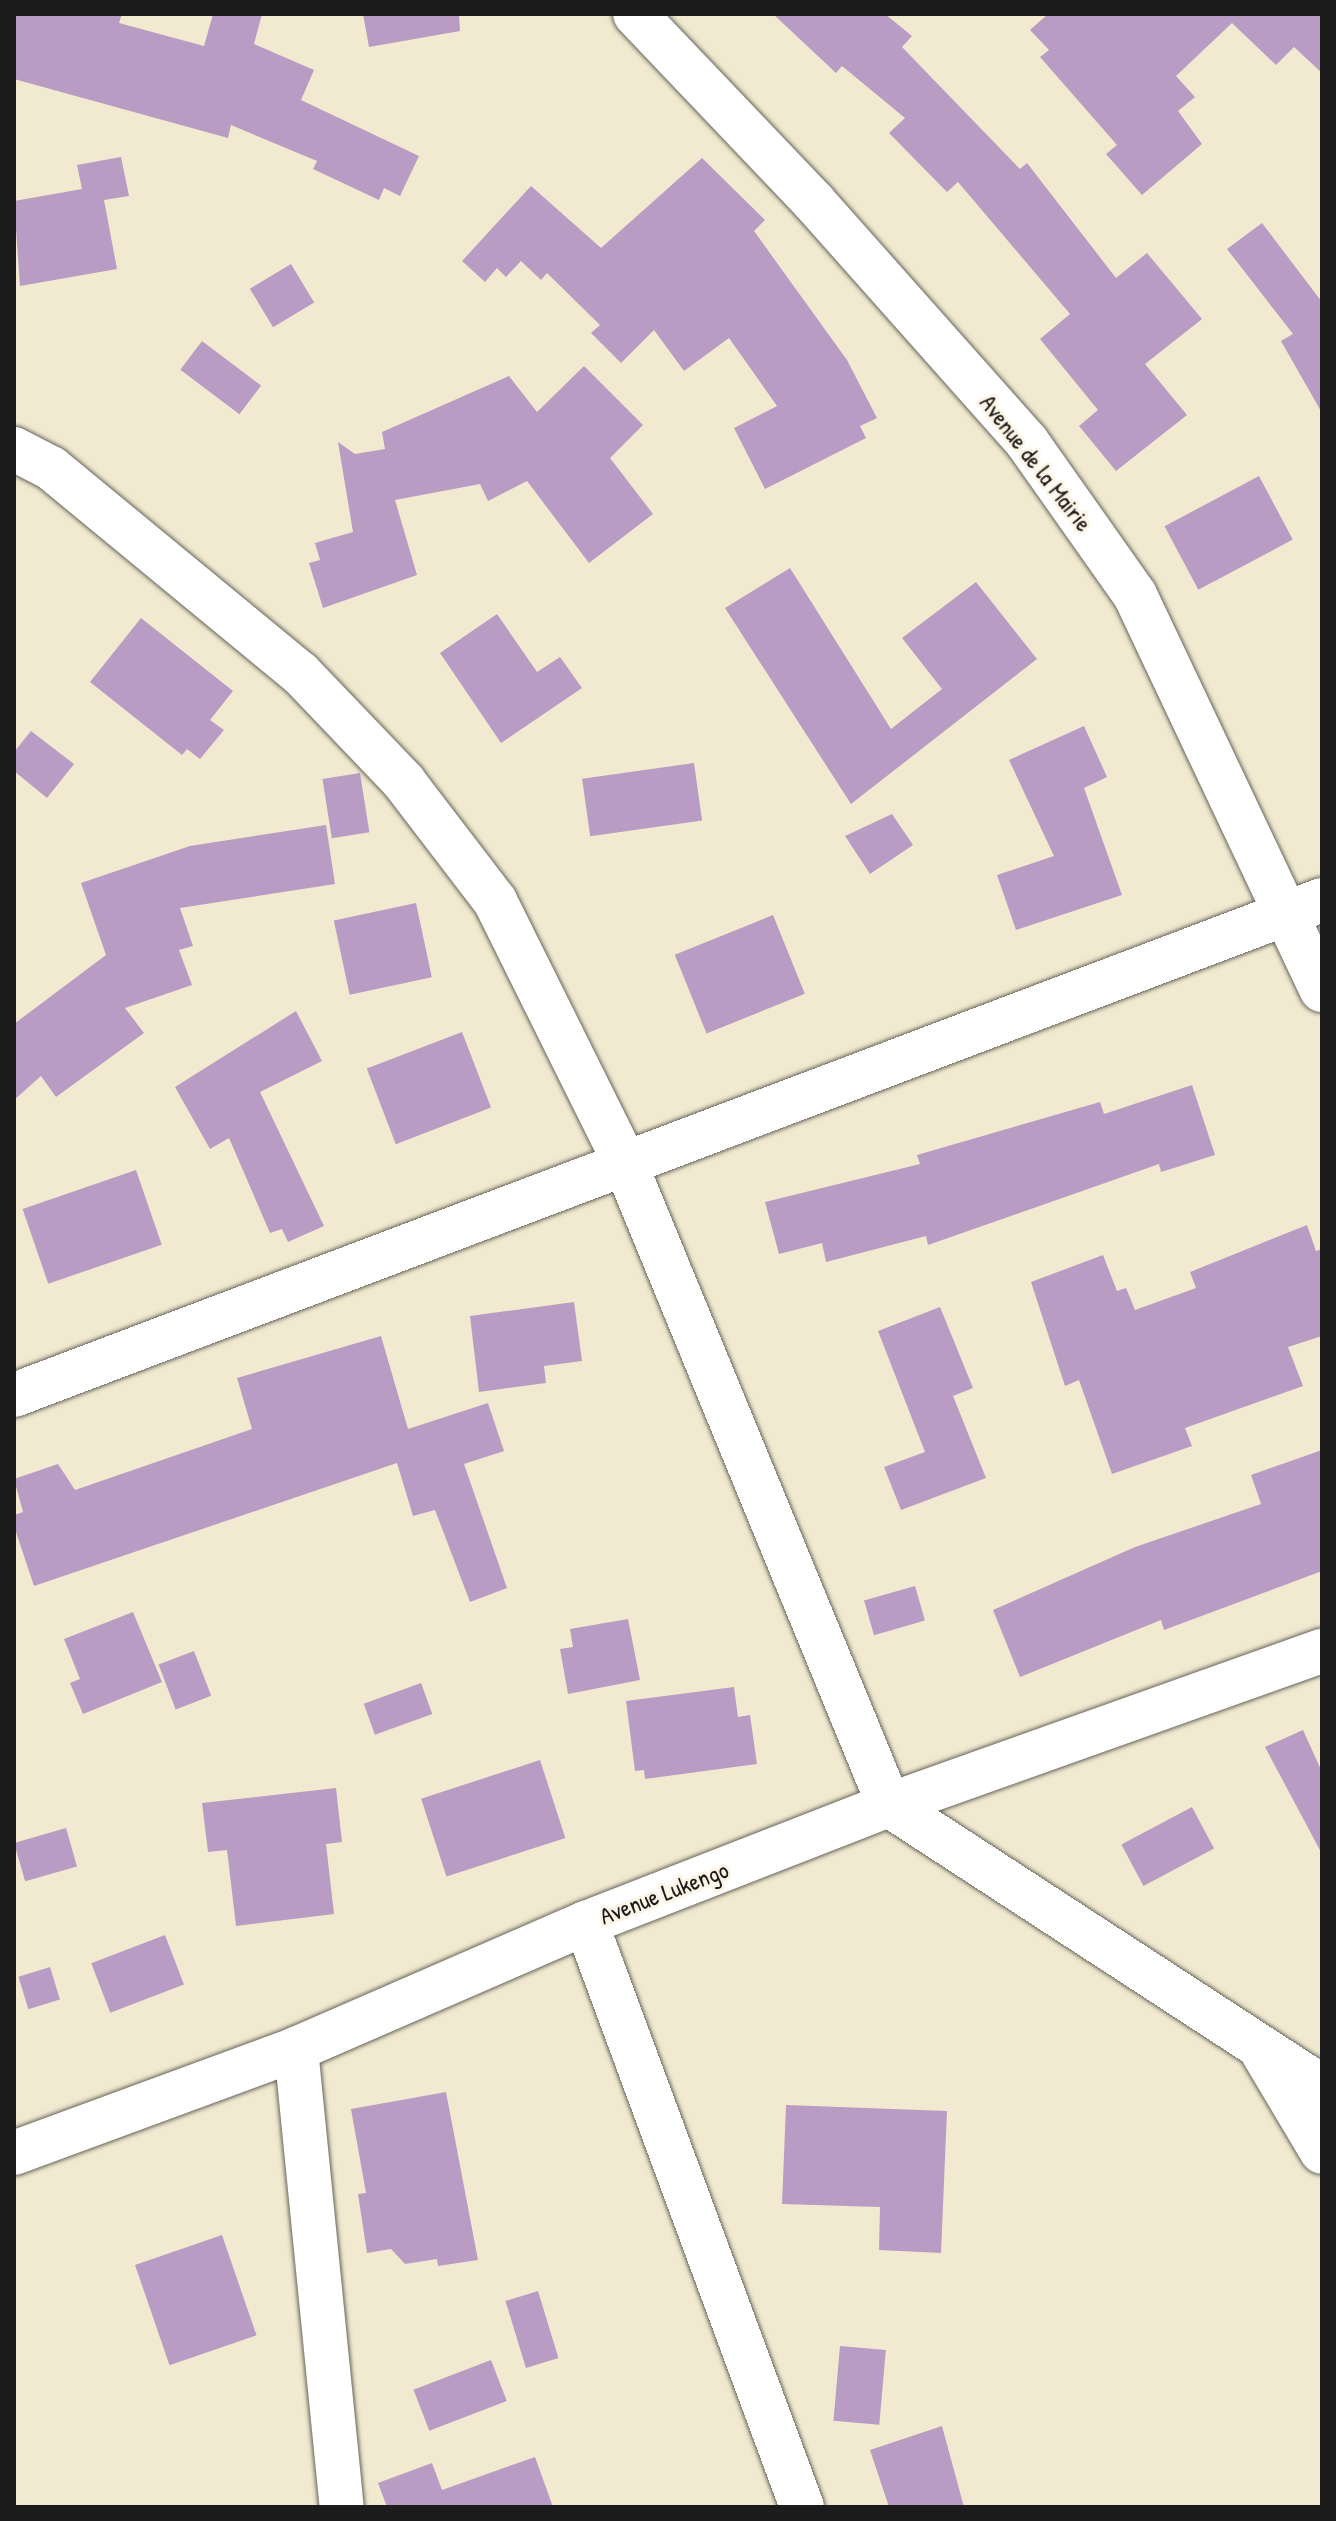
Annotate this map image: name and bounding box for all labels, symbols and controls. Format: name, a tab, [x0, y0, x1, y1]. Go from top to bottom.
street label: Avenue de la Mairie	[974, 389, 1098, 537]
street label: Avenue Lukengo	[596, 1855, 732, 1931]

